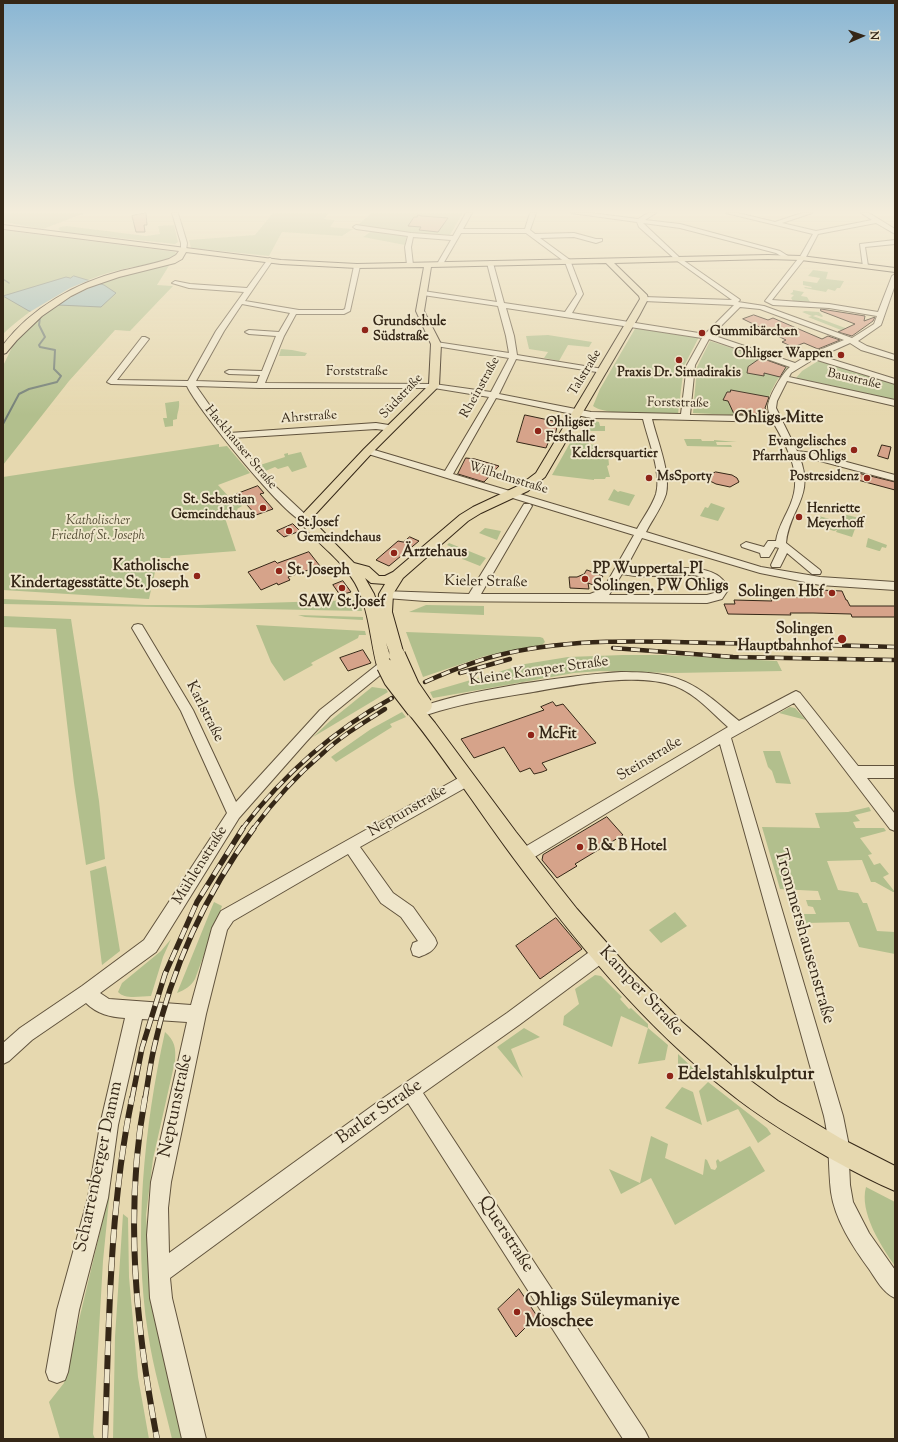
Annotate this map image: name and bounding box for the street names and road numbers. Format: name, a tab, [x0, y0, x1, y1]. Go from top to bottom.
street label: Talstraße	[566, 347, 606, 399]
street label: Rheinstraße	[458, 355, 504, 421]
street label: Forststraße	[326, 365, 388, 381]
street label: Baustraße	[826, 366, 882, 394]
street label: Südstraße	[377, 371, 427, 423]
street label: Forststraße	[647, 396, 709, 412]
street label: Hackhauser Straße	[200, 403, 280, 493]
street label: Ahrstraße	[280, 408, 338, 428]
street label: Wilhelmstraße	[466, 460, 550, 498]
street label: Kieler Straße	[444, 573, 528, 593]
street label: Kleine Kamper Straße	[468, 653, 610, 691]
street label: Karlstraße	[181, 679, 227, 745]
street label: Steinstraße	[614, 734, 686, 786]
street label: Neptunstraße	[365, 782, 451, 842]
street label: Mühlenstraße	[170, 823, 232, 909]
street label: Trommershausenstraße	[768, 847, 838, 1027]
street label: Kamper Straße	[593, 943, 687, 1041]
street label: Neptunstraße	[155, 1052, 199, 1160]
street label: Barler Straße	[333, 1076, 427, 1150]
street label: Scharrenberger Damm	[71, 1079, 129, 1255]
street label: Querstraße	[472, 1193, 538, 1277]

